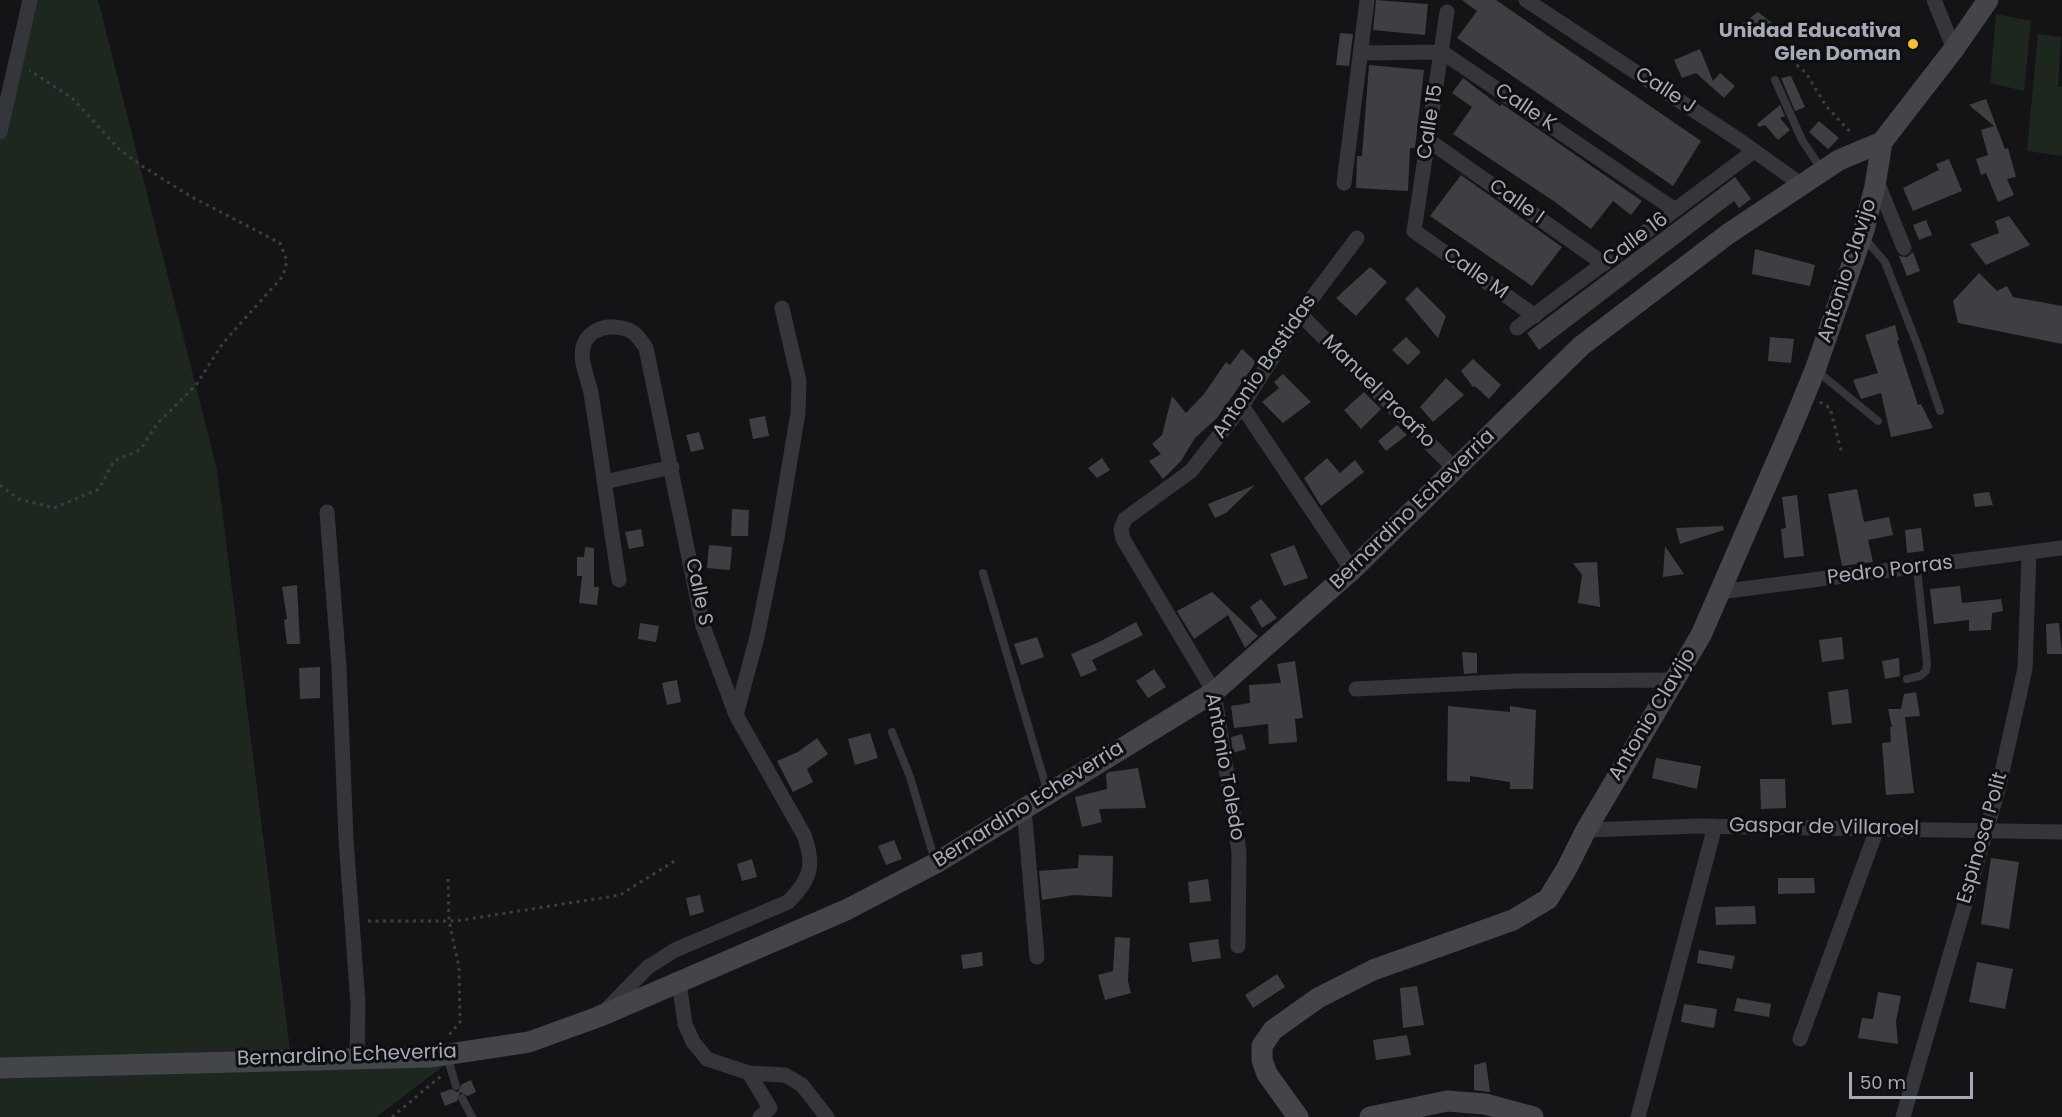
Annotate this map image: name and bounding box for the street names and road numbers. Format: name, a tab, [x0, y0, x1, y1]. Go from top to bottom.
street label: Calle J	[1630, 63, 1700, 119]
street label: Calle K	[1490, 79, 1560, 137]
street label: Calle 15	[1413, 83, 1449, 161]
street label: Calle I	[1484, 175, 1548, 229]
street label: Antonio Clavijo	[1813, 196, 1883, 346]
street label: Calle 16	[1599, 208, 1673, 272]
street label: Calle M	[1438, 243, 1512, 305]
street label: Antonio Bastidas	[1208, 291, 1322, 443]
street label: Manuel Proaño	[1316, 330, 1440, 454]
street label: Bernardino Echeverria	[1326, 425, 1500, 595]
street label: Pedro Porras	[1826, 551, 1954, 591]
street label: Calle S	[679, 556, 717, 628]
street label: Antonio Clavijo	[1604, 645, 1702, 785]
street label: Antonio Toledo	[1199, 691, 1249, 843]
street label: Bernardino Echeverria	[929, 737, 1129, 873]
street label: Espinosa Polit	[1953, 770, 2013, 906]
street label: Gaspar de Villaroel	[1729, 814, 1919, 842]
street label: Bernardino Echeverria	[237, 1040, 457, 1072]

